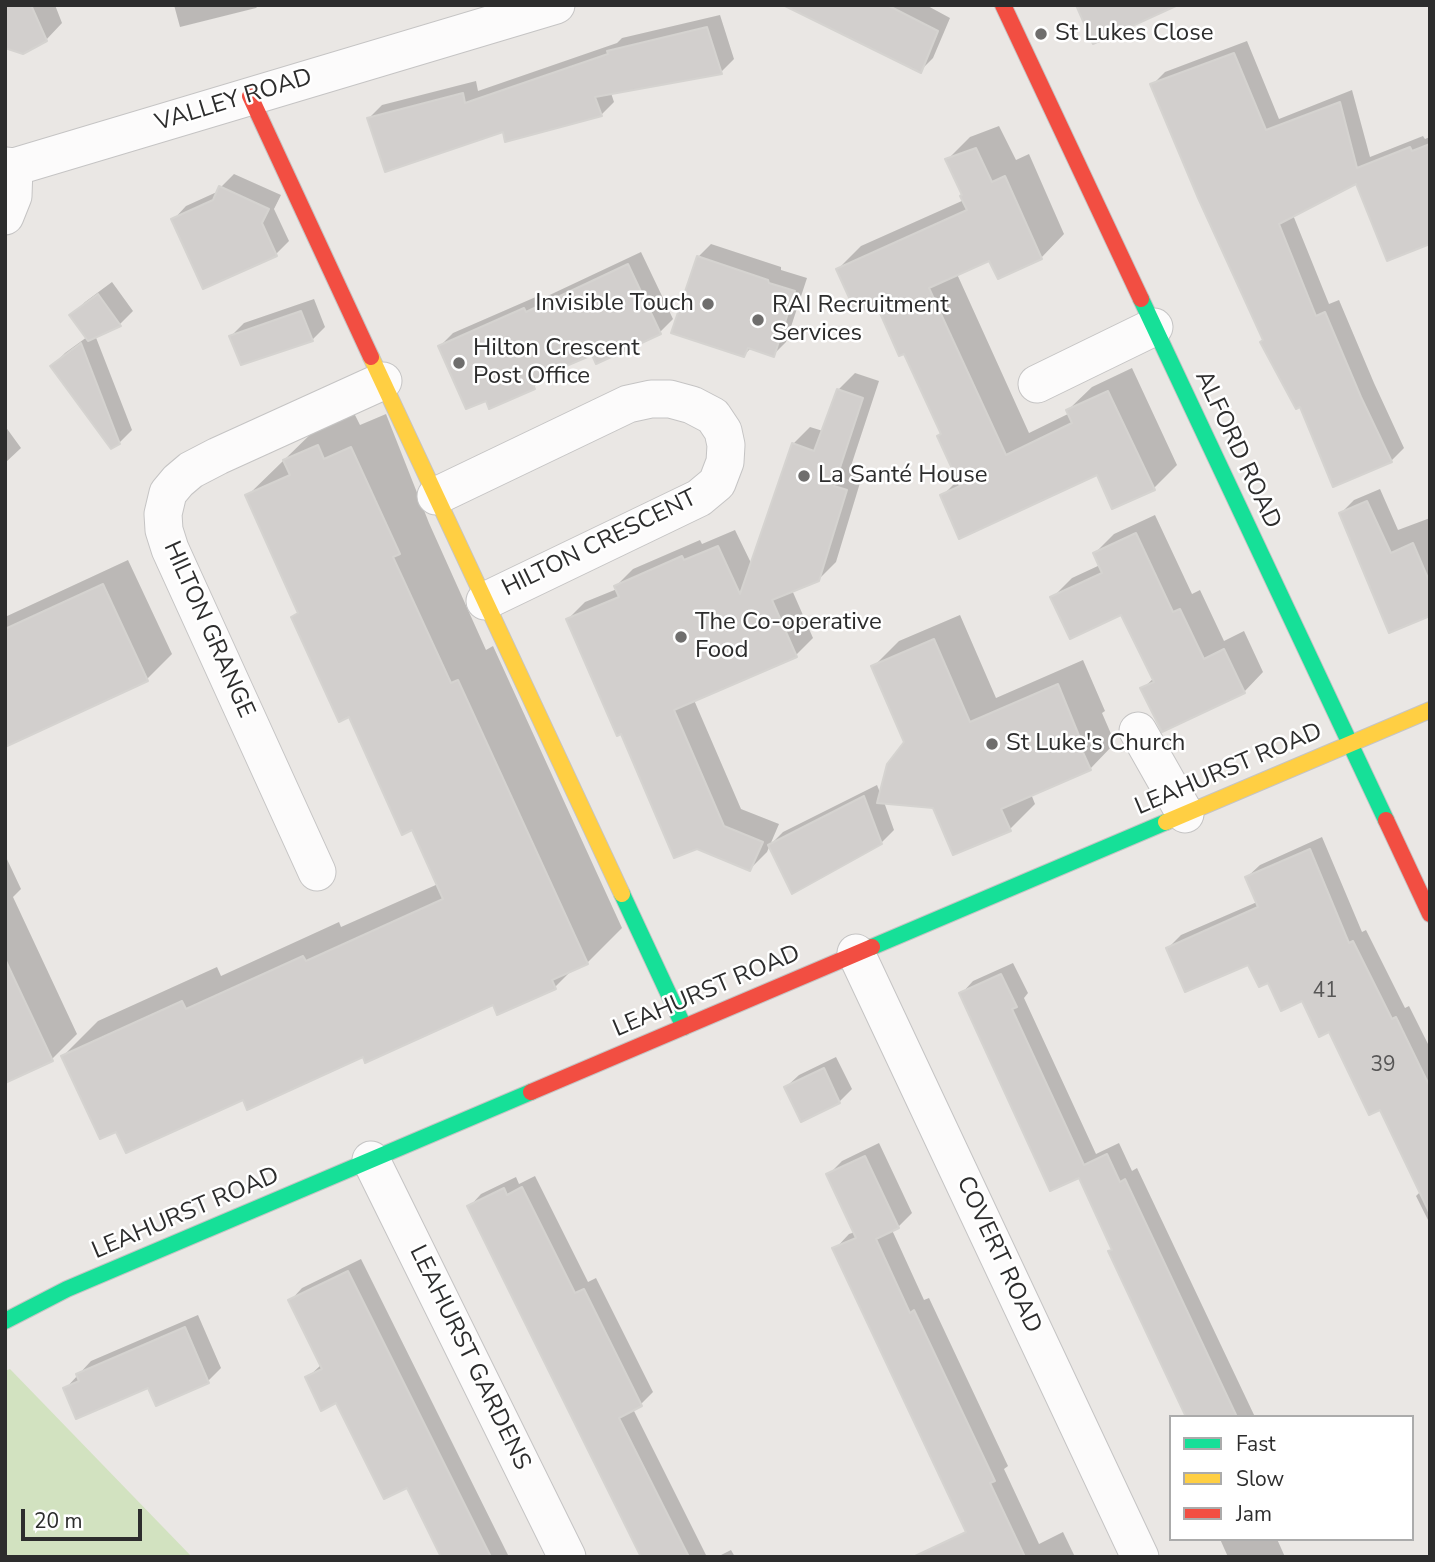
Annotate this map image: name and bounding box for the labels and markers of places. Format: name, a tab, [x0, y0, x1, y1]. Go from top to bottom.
place label: St Lukes Close	[1055, 20, 1214, 48]
marker: St Lukes Close	[1033, 26, 1049, 42]
place label: Invisible Touch	[535, 290, 694, 318]
place label: RAI Recruitment Services	[772, 292, 949, 348]
marker: Invisible Touch	[700, 296, 716, 312]
marker: RAI Recruitment Services	[750, 312, 766, 328]
place label: Hilton Crescent Post Office	[473, 335, 640, 391]
marker: Hilton Crescent Post Office	[451, 355, 467, 371]
place label: La Santé House	[818, 462, 988, 490]
marker: La Santé House	[796, 468, 812, 484]
place label: The Co-operative Food	[695, 609, 882, 665]
marker: The Co-operative Food	[673, 629, 689, 645]
place label: St Luke's Church	[1006, 730, 1185, 758]
marker: St Luke's Church	[984, 736, 1000, 752]

